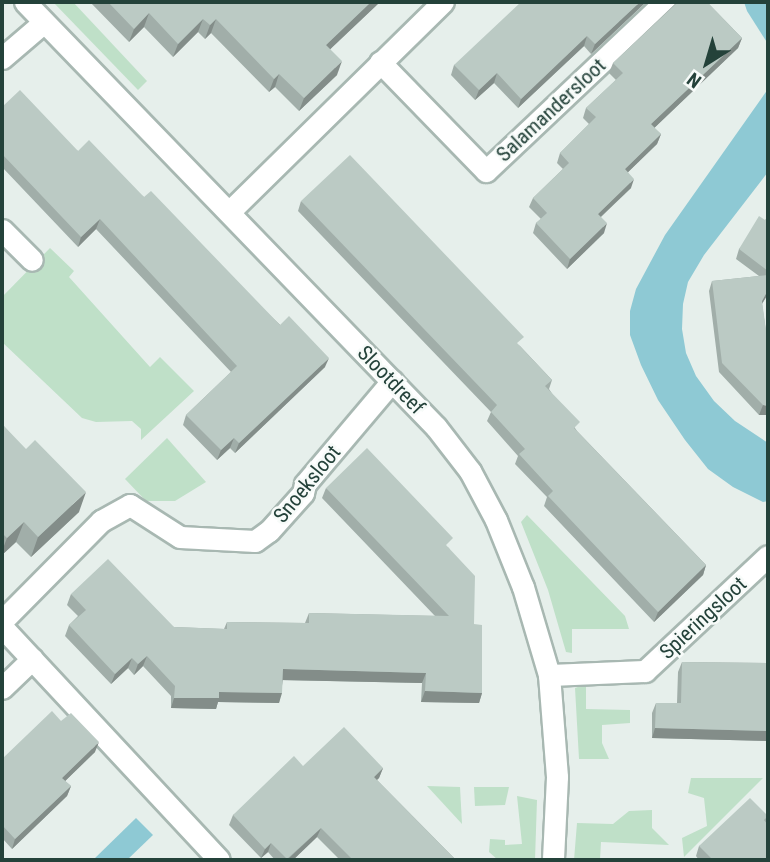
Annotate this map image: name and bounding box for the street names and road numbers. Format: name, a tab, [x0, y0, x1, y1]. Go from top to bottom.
street label: Salamandersloot	[491, 53, 611, 167]
street label: Slootdreef	[352, 340, 430, 420]
street label: Snoeksloot	[268, 440, 346, 528]
street label: Spieringsloot	[654, 571, 752, 665]

